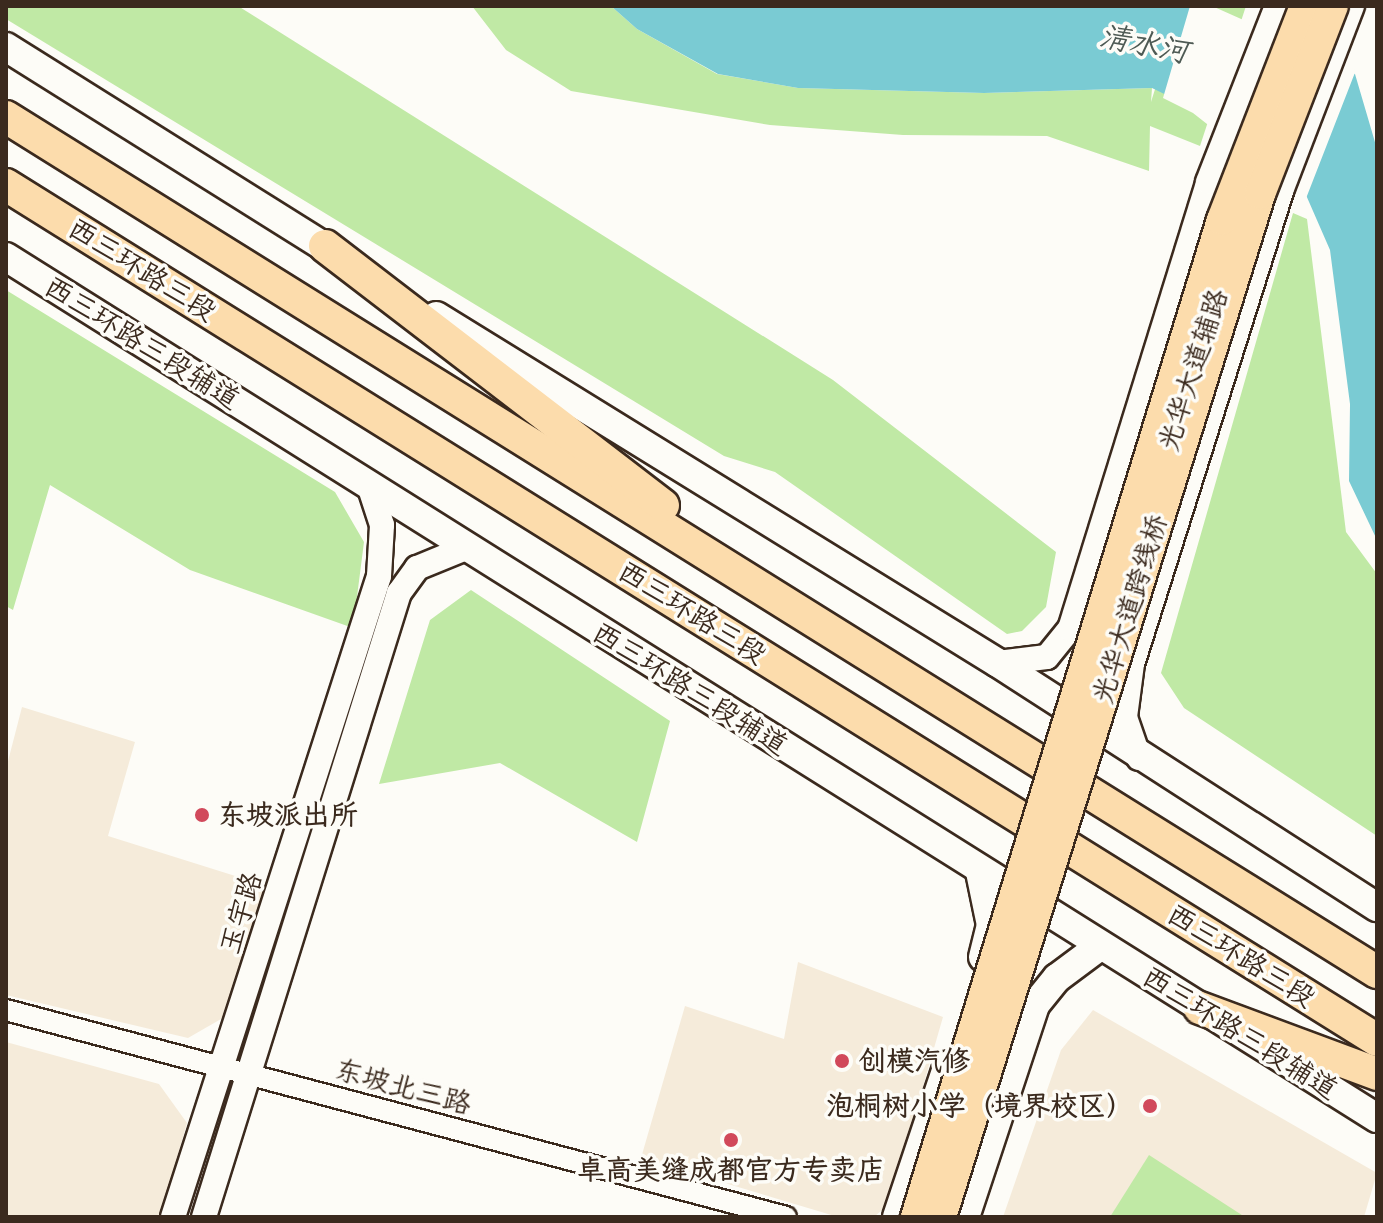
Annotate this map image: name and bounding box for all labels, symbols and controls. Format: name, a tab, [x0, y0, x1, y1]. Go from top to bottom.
water label: 清水河	[1096, 18, 1192, 70]
street label: 西三环路三段	[62, 211, 222, 329]
street label: 西三环路三段辅道	[38, 269, 246, 417]
street label: 光华大道辅路	[1151, 285, 1235, 455]
street label: 光华大道跨线桥	[1085, 510, 1175, 708]
street label: 西三环路三段	[612, 554, 772, 672]
street label: 西三环路三段辅道	[586, 615, 794, 763]
place label: 东坡派出所	[218, 798, 358, 832]
marker: 东坡派出所	[193, 806, 211, 824]
street label: 玉宇路	[213, 868, 269, 958]
street label: 西三环路三段	[1161, 897, 1321, 1015]
street label: 西三环路三段辅道	[1136, 959, 1344, 1107]
place label: 创模汽修	[858, 1044, 970, 1078]
marker: 创模汽修	[833, 1052, 851, 1070]
street label: 东坡北三路	[331, 1053, 475, 1121]
place label: 泡桐树小学（境界校区）	[826, 1089, 1134, 1123]
marker: 泡桐树小学（境界校区）	[1141, 1097, 1159, 1115]
marker: 卓高美缝成都官方专卖店	[722, 1131, 740, 1149]
place label: 卓高美缝成都官方专卖店	[577, 1153, 885, 1187]

